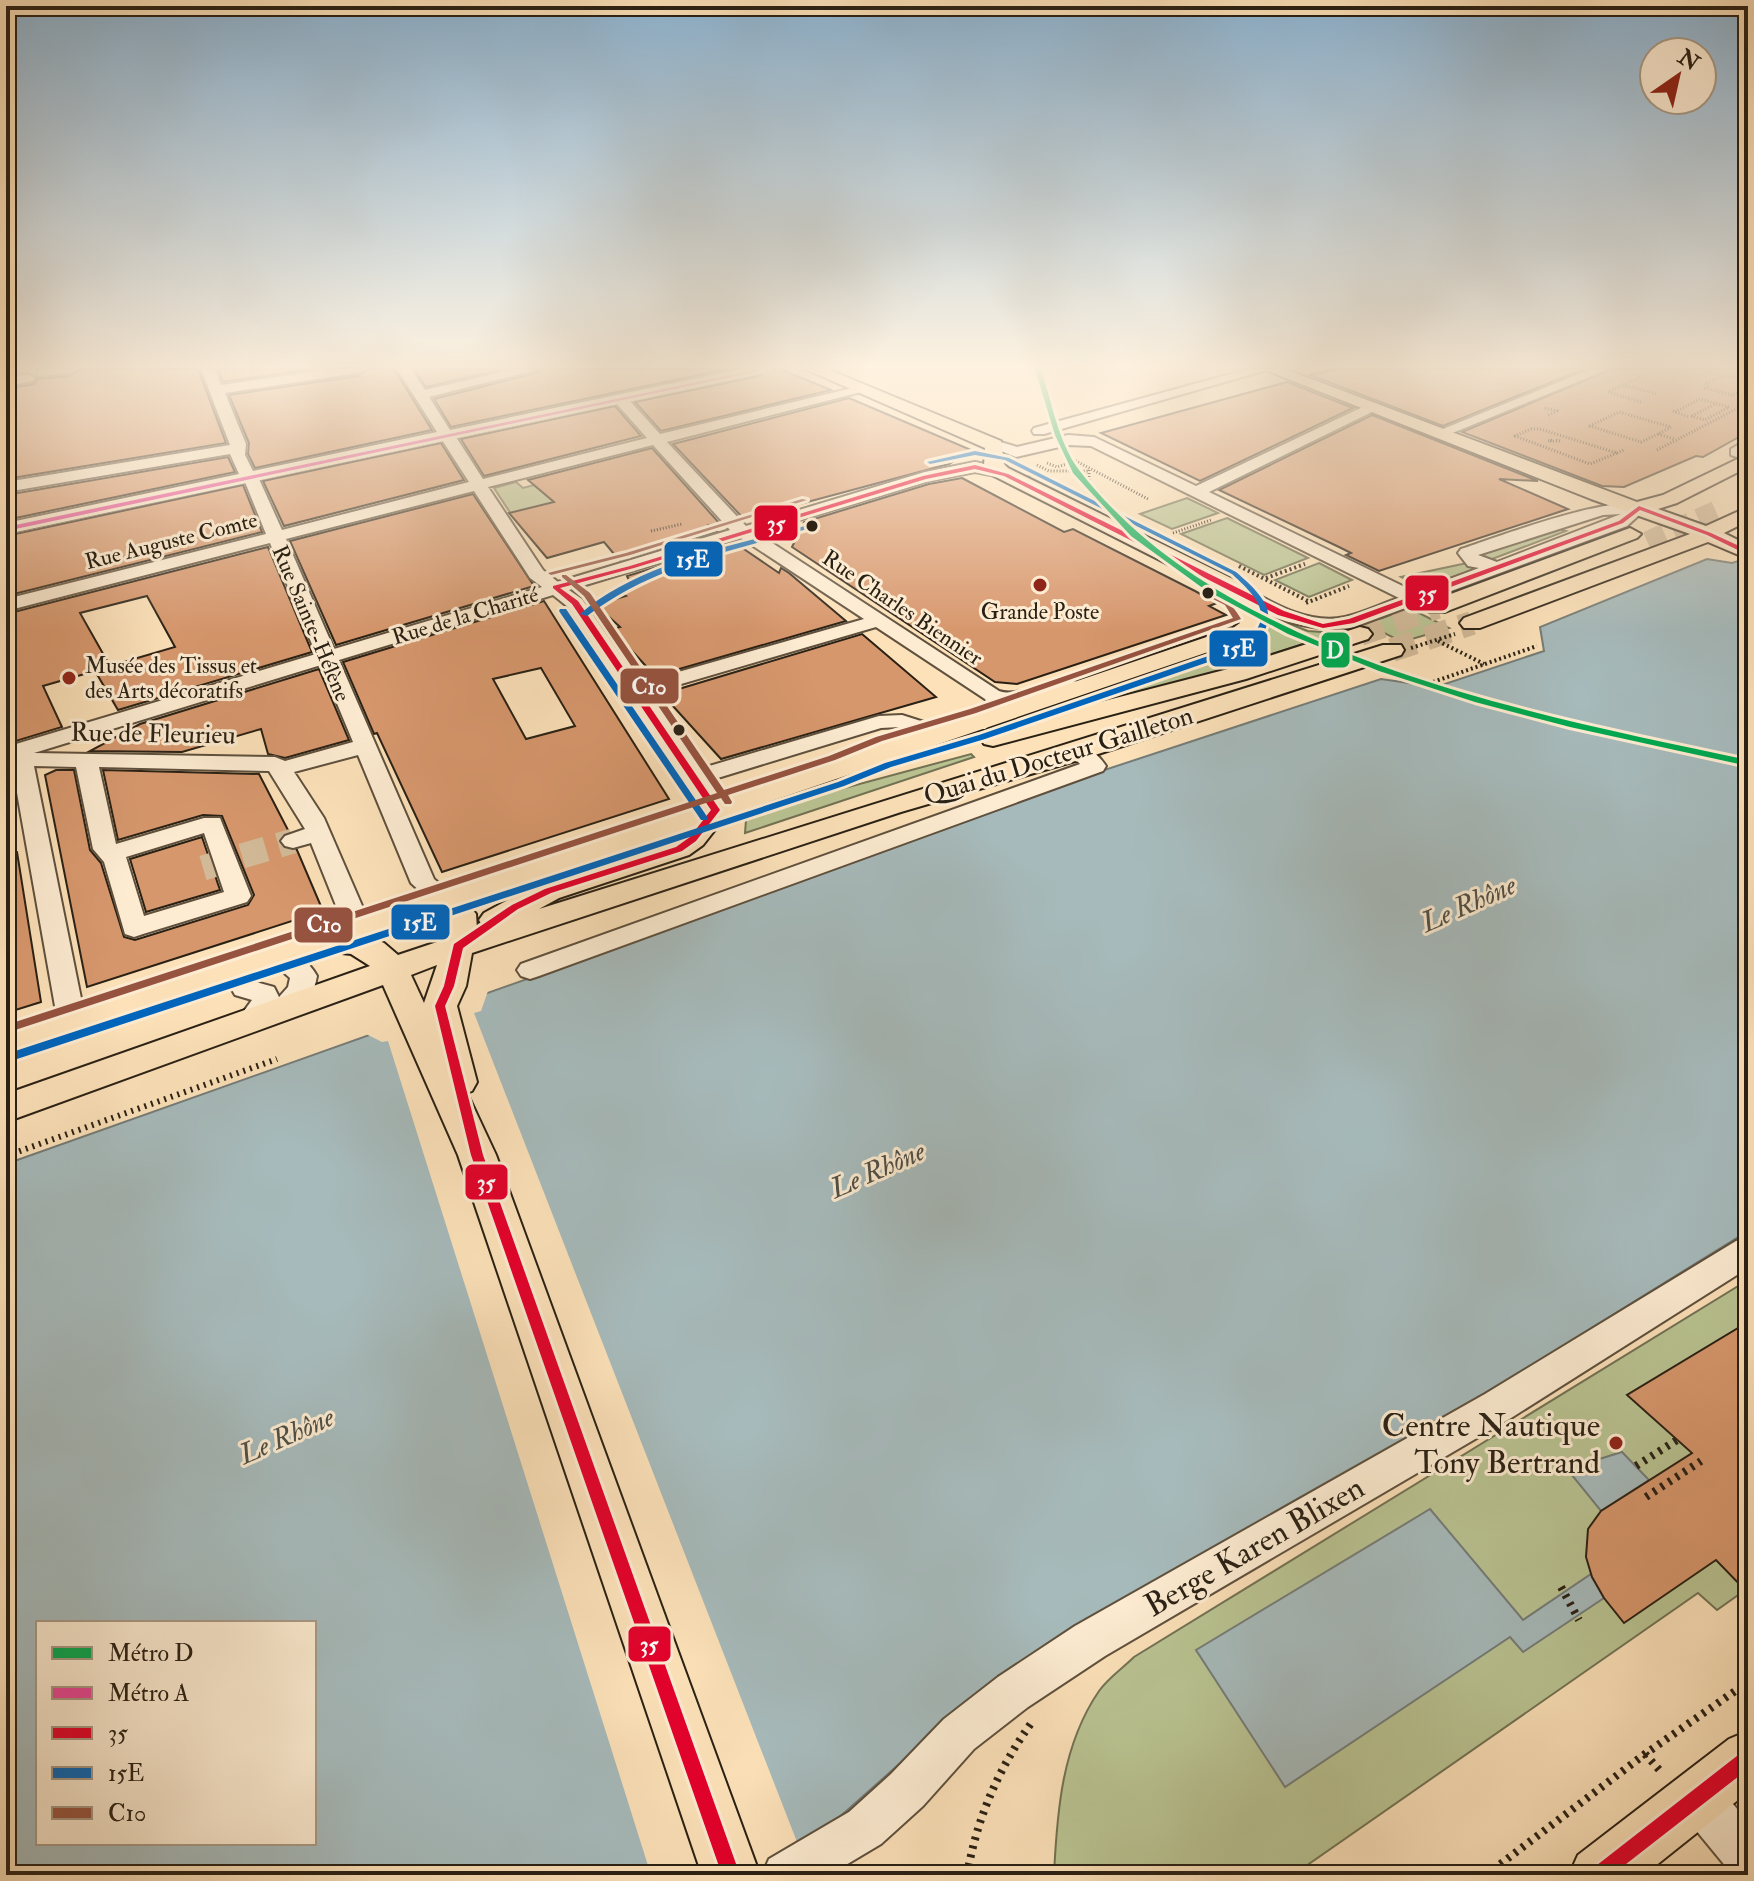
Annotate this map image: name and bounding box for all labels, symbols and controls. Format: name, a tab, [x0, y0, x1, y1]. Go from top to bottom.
north arrow	[1638, 36, 1718, 116]
text: N	[1672, 43, 1705, 78]
line badge: 35	[753, 504, 799, 542]
street label: Rue Auguste Comte	[82, 506, 260, 576]
text: 35	[767, 510, 785, 538]
unlabelled marker	[804, 518, 820, 534]
line badge: 15E	[663, 540, 724, 578]
street label: Rue Sainte-Hélène	[266, 541, 357, 706]
street label: Rue Charles Biennier	[817, 544, 989, 672]
text: 15E	[676, 546, 710, 574]
line badge: 35	[1404, 574, 1450, 612]
marker: Grande Poste	[1031, 576, 1049, 594]
street label: Rue de la Charité	[389, 580, 543, 652]
text: 35	[1418, 580, 1436, 608]
unlabelled marker	[1200, 585, 1216, 601]
place label: Grande Poste	[981, 598, 1099, 626]
line badge: 15E	[1208, 629, 1269, 668]
line badge: D	[1320, 631, 1351, 669]
text: 15E	[1222, 635, 1256, 663]
text: D	[1326, 637, 1344, 665]
place label: Musée des Tissus et des Arts décoratifs	[85, 652, 257, 705]
line badge: C10	[619, 667, 680, 705]
marker: Musée des Tissus et des Arts décoratifs	[60, 669, 78, 687]
text: C10	[631, 673, 667, 701]
street label: Quai du Docteur Gailleton	[920, 700, 1197, 812]
street label: Rue de Fleurieu	[70, 717, 236, 751]
unlabelled marker	[671, 722, 687, 738]
water label: Le Rhône	[1415, 868, 1522, 941]
line badge: 15E	[390, 903, 451, 941]
line badge: C10	[293, 906, 354, 944]
text: 15E	[403, 909, 437, 937]
text: C10	[306, 911, 342, 939]
water label: Le Rhône	[824, 1134, 931, 1207]
line badge: 35	[464, 1163, 509, 1201]
text: 35	[477, 1169, 495, 1197]
water label: Le Rhône	[233, 1400, 340, 1473]
place label: Centre Nautique Tony Bertrand	[1382, 1406, 1600, 1483]
marker: Centre Nautique Tony Bertrand	[1607, 1434, 1625, 1452]
street label: Berge Karen Blixen	[1137, 1468, 1372, 1626]
legend	[36, 1621, 316, 1845]
line badge: 35	[627, 1625, 672, 1663]
text: 35	[640, 1631, 658, 1659]
text: Métro D	[108, 1638, 194, 1669]
text: Métro A	[108, 1678, 189, 1709]
text: 35	[108, 1718, 128, 1749]
text: 15E	[108, 1758, 144, 1789]
text: C10	[108, 1798, 146, 1829]

